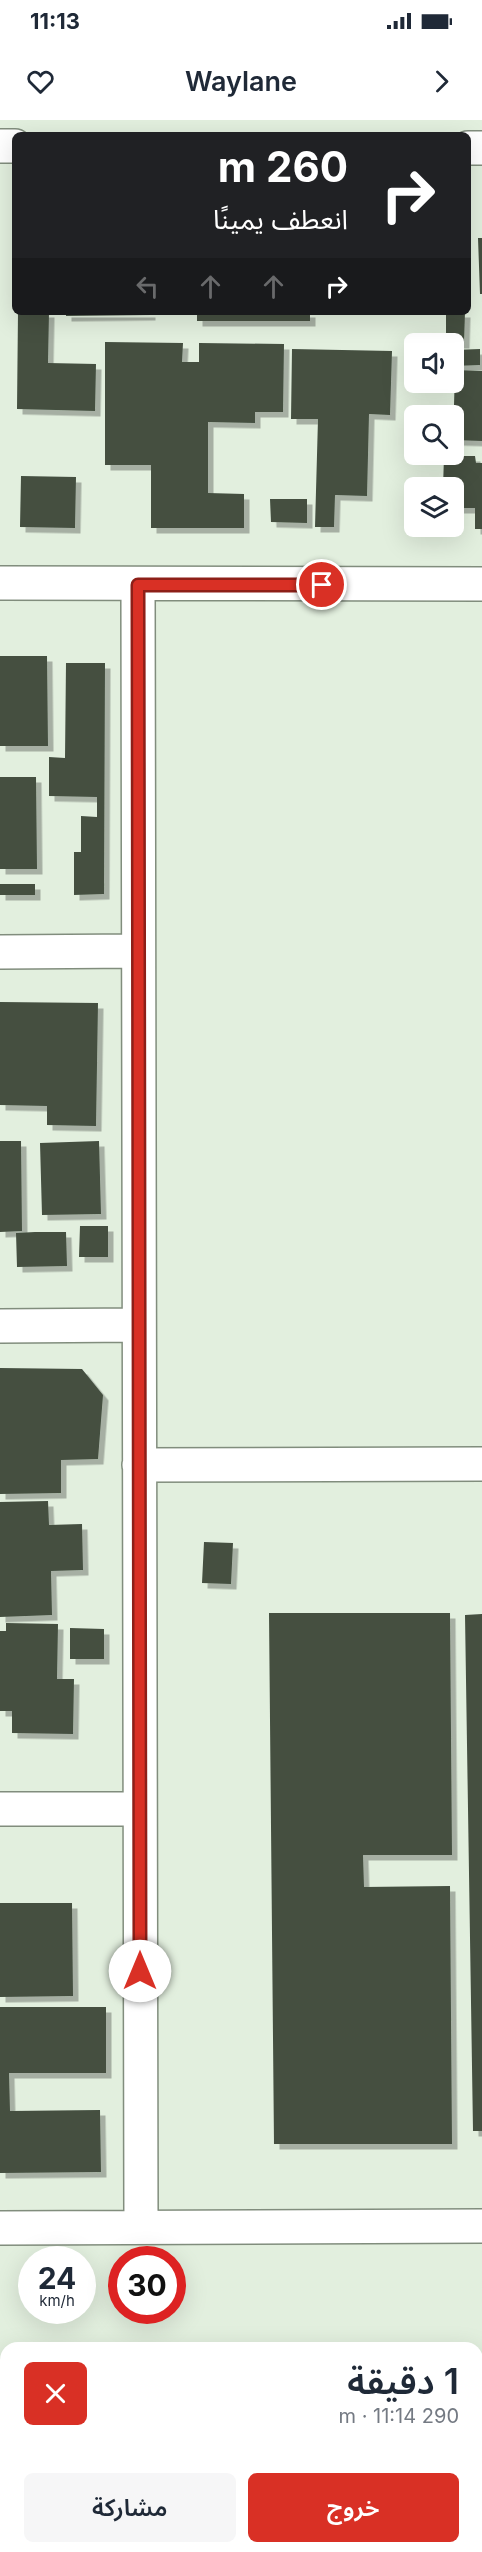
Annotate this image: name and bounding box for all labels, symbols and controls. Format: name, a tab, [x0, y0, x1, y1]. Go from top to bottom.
text: 11:13	[30, 8, 80, 34]
icon: heart	[24, 65, 57, 98]
text: Waylane	[185, 65, 297, 98]
icon: forward	[425, 65, 458, 98]
text: 260 m	[218, 141, 348, 192]
icon: right	[369, 156, 447, 234]
text: انعطف يمينًا	[213, 203, 348, 236]
icon: left	[131, 270, 164, 303]
icon: ahead	[194, 270, 227, 303]
icon: ahead	[257, 270, 290, 303]
icon: right	[320, 270, 353, 303]
map controls	[404, 333, 464, 537]
button: sound	[404, 333, 464, 393]
button: search	[404, 405, 464, 465]
button: layers	[404, 477, 464, 537]
pin	[296, 559, 347, 610]
icon: arrive	[305, 568, 338, 601]
position arrow	[108, 1939, 172, 2003]
speed limit sign: 30	[108, 2246, 186, 2324]
text: 24	[38, 2260, 76, 2296]
text: km/h	[39, 2291, 75, 2310]
text: 1 دقيقة	[347, 2359, 459, 2403]
button: close	[24, 2362, 87, 2425]
text: 290 m · 11:14	[339, 2404, 459, 2428]
button: مشاركة	[24, 2473, 236, 2542]
button: خروج	[248, 2473, 459, 2542]

